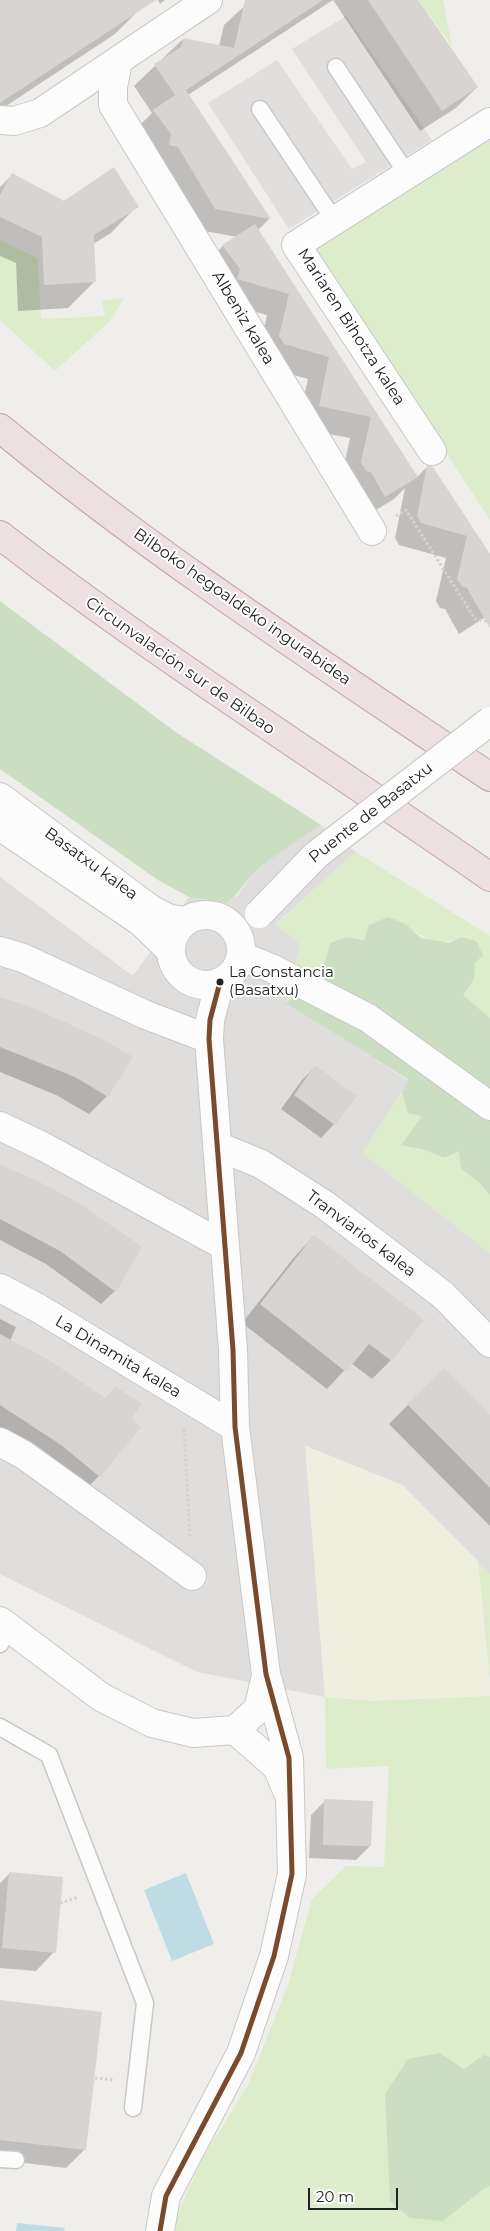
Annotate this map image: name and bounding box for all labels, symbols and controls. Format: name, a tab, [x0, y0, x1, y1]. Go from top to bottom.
street label: Mariaren Bihotza kalea	[293, 245, 409, 409]
street label: Albeniz kalea	[208, 268, 278, 368]
street label: Bilboko hegoaldeko ingurabidea	[130, 524, 354, 690]
street label: Circunvalación sur de Bilbao	[82, 593, 278, 739]
street label: Puente de Basatxu	[305, 759, 437, 867]
street label: Basatxu kalea	[41, 824, 141, 904]
place label: La Constancia (Basatxu)	[229, 964, 334, 999]
marker: La Constancia (Basatxu)	[215, 977, 225, 987]
street label: Tranviarios kalea	[303, 1187, 419, 1281]
street label: La Dinamita kalea	[51, 1312, 185, 1402]
scale bar	[310, 2178, 400, 2210]
text: 20 m	[316, 2187, 354, 2206]

